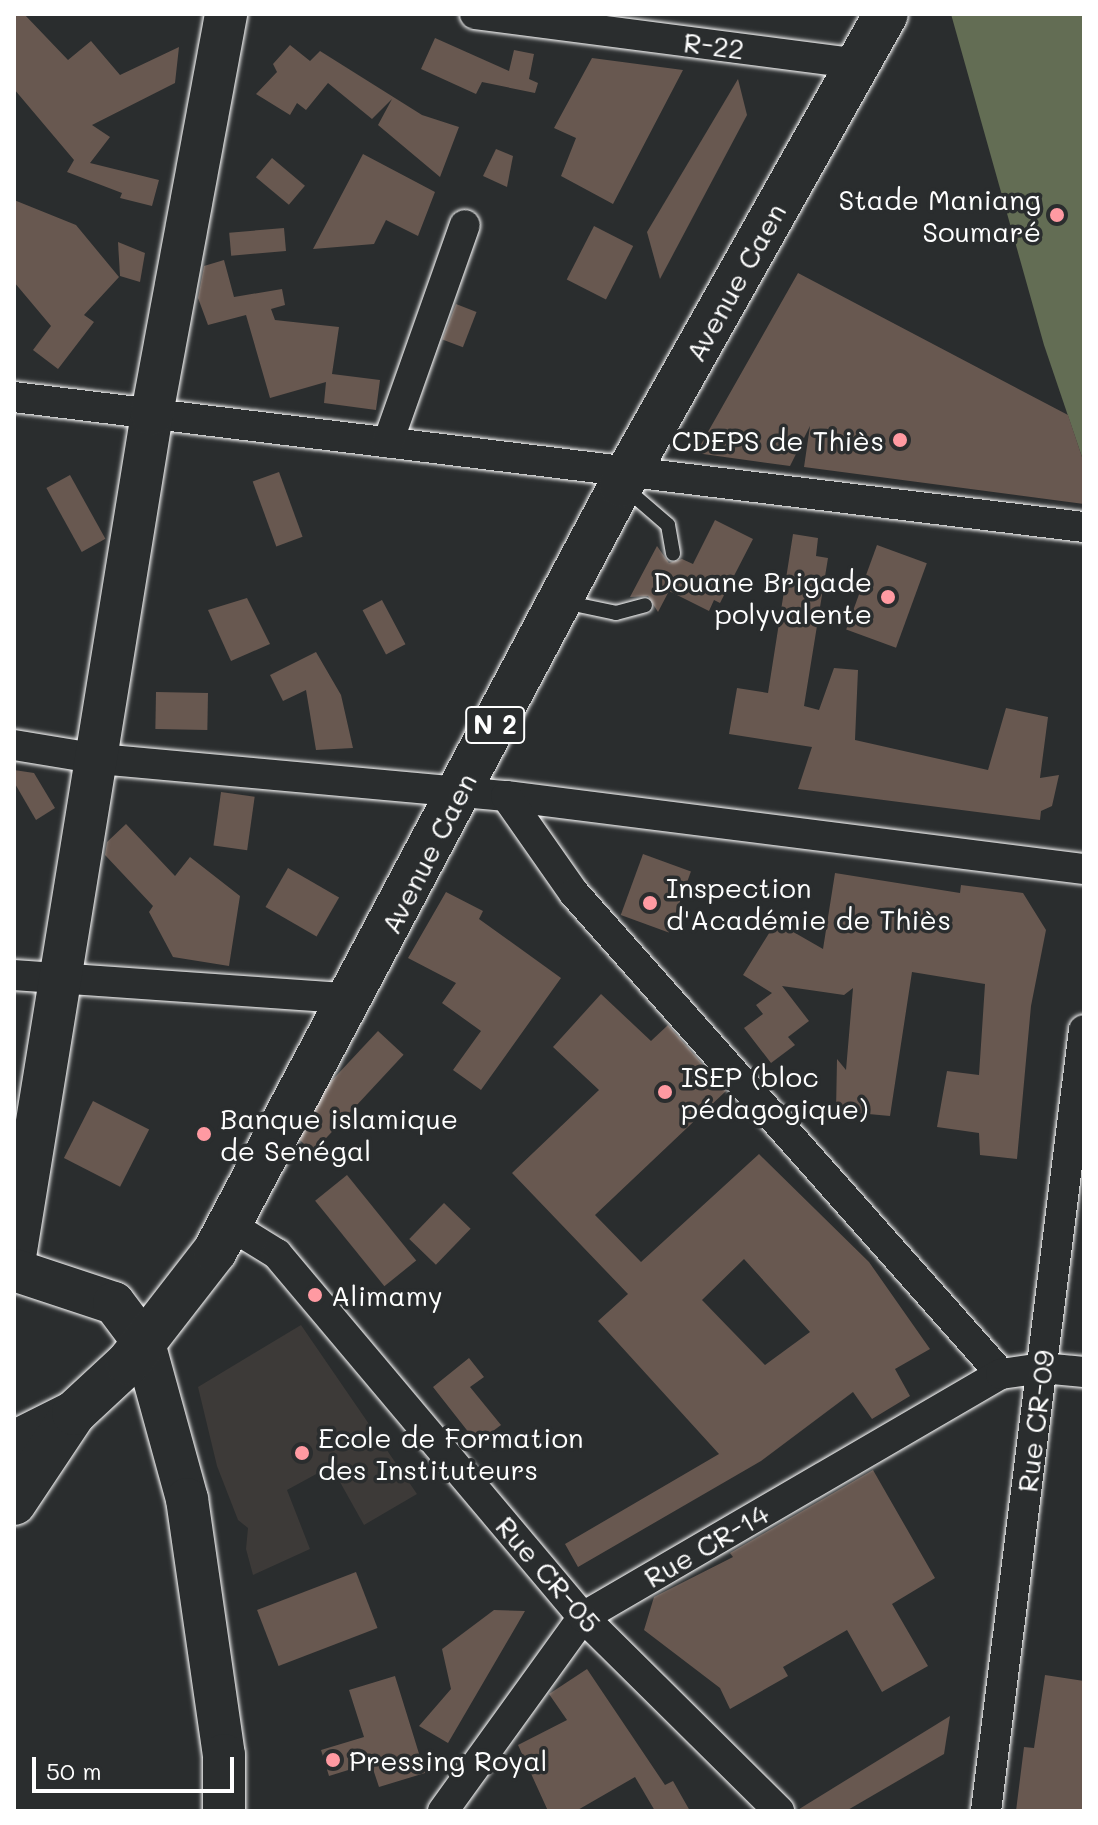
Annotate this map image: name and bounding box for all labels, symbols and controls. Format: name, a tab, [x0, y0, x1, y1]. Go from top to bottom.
street label: R-22	[682, 25, 746, 65]
place label: Stade Maniang Soumaré	[838, 182, 1041, 248]
street label: Avenue Caen	[678, 197, 792, 367]
marker: Stade Maniang Soumaré	[1048, 206, 1066, 224]
place label: CDEPS de Thiès	[671, 423, 884, 457]
marker: CDEPS de Thiès	[891, 431, 909, 449]
place label: Douane Brigade polyvalente	[653, 564, 872, 630]
marker: Douane Brigade polyvalente	[879, 588, 897, 606]
road number: N 2	[465, 703, 525, 747]
street label: Avenue Caen	[373, 767, 483, 939]
place label: Inspection d'Académie de Thiès	[666, 870, 951, 936]
marker: Inspection d'Académie de Thiès	[641, 894, 659, 912]
place label: ISEP (bloc pédagogique)	[681, 1059, 869, 1125]
marker: ISEP (bloc pédagogique)	[656, 1083, 674, 1101]
place label: Banque islamique de Senégal	[220, 1101, 458, 1167]
marker: Banque islamique de Senégal	[195, 1125, 213, 1143]
place label: Alimamy	[331, 1278, 443, 1312]
marker: Alimamy	[306, 1286, 324, 1304]
street label: Rue CR-09	[1010, 1348, 1060, 1494]
place label: Ecole de Formation des Instituteurs	[318, 1420, 584, 1486]
marker: Ecole de Formation des Instituteurs	[293, 1444, 311, 1462]
street label: Rue CR-14	[638, 1496, 774, 1594]
street label: Rue CR-05	[489, 1509, 609, 1639]
scale bar	[36, 1741, 238, 1791]
place label: Pressing Royal	[349, 1743, 548, 1777]
marker: Pressing Royal	[324, 1751, 342, 1769]
text: 50 m	[46, 1755, 102, 1786]

